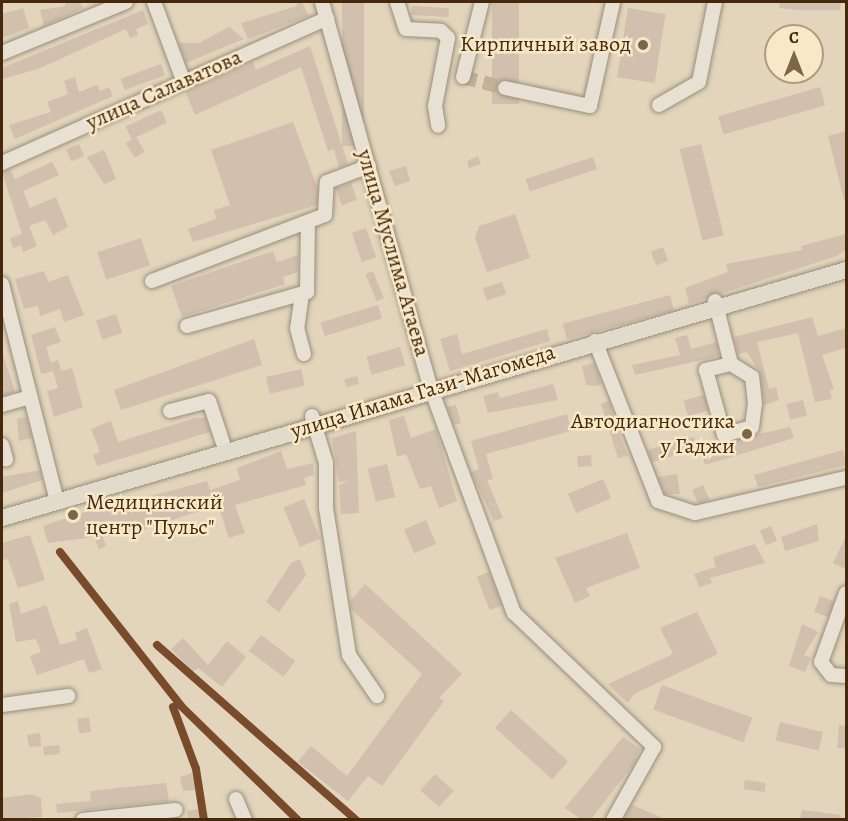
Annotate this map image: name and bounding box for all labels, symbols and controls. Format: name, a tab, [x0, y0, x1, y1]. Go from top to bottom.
north arrow	[764, 24, 824, 84]
text: С	[789, 27, 799, 49]
place label: Кирпичный завод	[460, 32, 631, 58]
marker: Кирпичный завод	[636, 38, 650, 52]
street label: улица Салаватова	[82, 44, 246, 136]
street label: улица Муслима Атаева	[351, 146, 435, 360]
street label: улица Имама Гази-Магомеда	[288, 339, 558, 445]
place label: Автодиагностика у Гаджи	[571, 408, 735, 460]
marker: Автодиагностика у Гаджи	[740, 427, 754, 441]
place label: Медицинский центр "Пульс"	[86, 489, 223, 540]
marker: Медицинский центр "Пульс"	[64, 506, 82, 524]

